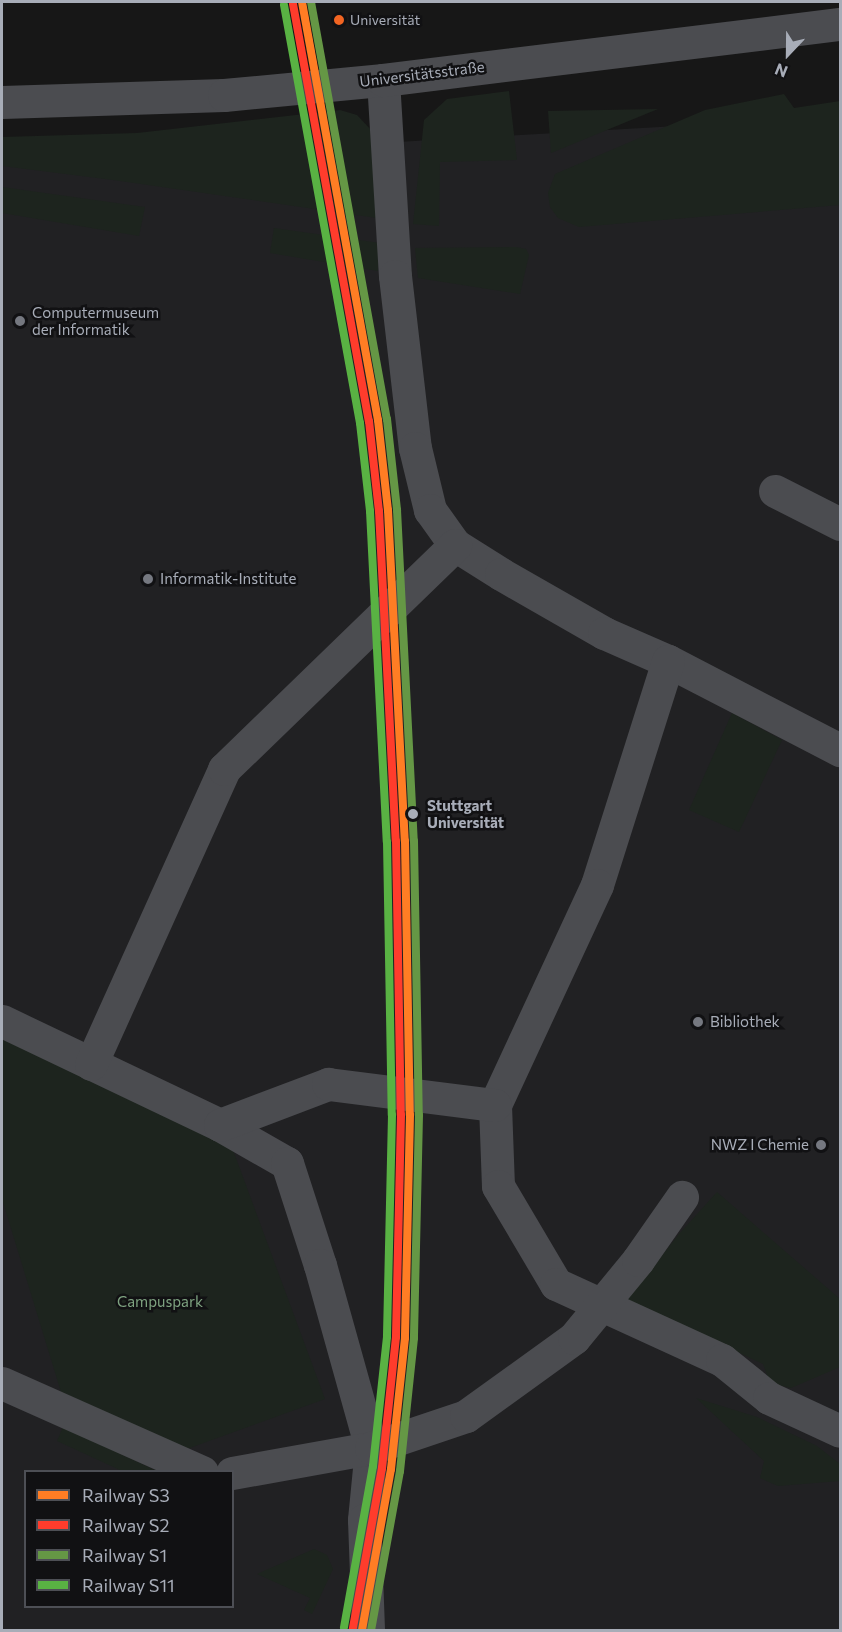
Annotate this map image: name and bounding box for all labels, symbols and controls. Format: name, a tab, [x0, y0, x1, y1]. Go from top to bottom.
place label: Universität	[350, 12, 420, 28]
marker: Universität	[333, 14, 345, 26]
north arrow	[758, 24, 818, 84]
street label: Universitätsstraße	[359, 57, 485, 91]
text: N	[772, 60, 790, 82]
place label: Computermuseum der Informatik	[32, 303, 159, 338]
marker: Computermuseum der Informatik	[13, 314, 27, 328]
place label: Informatik-Institute	[160, 570, 296, 588]
marker: Informatik-Institute	[141, 572, 155, 586]
place label: Stuttgart Universität	[427, 796, 504, 831]
marker: Stuttgart Universität	[404, 805, 422, 823]
place label: Bibliothek	[710, 1013, 780, 1031]
marker: Bibliothek	[691, 1015, 705, 1029]
place label: NWZ I Chemie	[711, 1136, 809, 1154]
marker: NWZ I Chemie	[814, 1138, 828, 1152]
park label: Campuspark	[117, 1293, 203, 1311]
legend	[24, 1470, 234, 1608]
text: Railway S3	[82, 1484, 170, 1506]
text: Railway S2	[82, 1514, 169, 1536]
text: Railway S1	[82, 1544, 167, 1566]
text: Railway S11	[82, 1574, 175, 1596]

